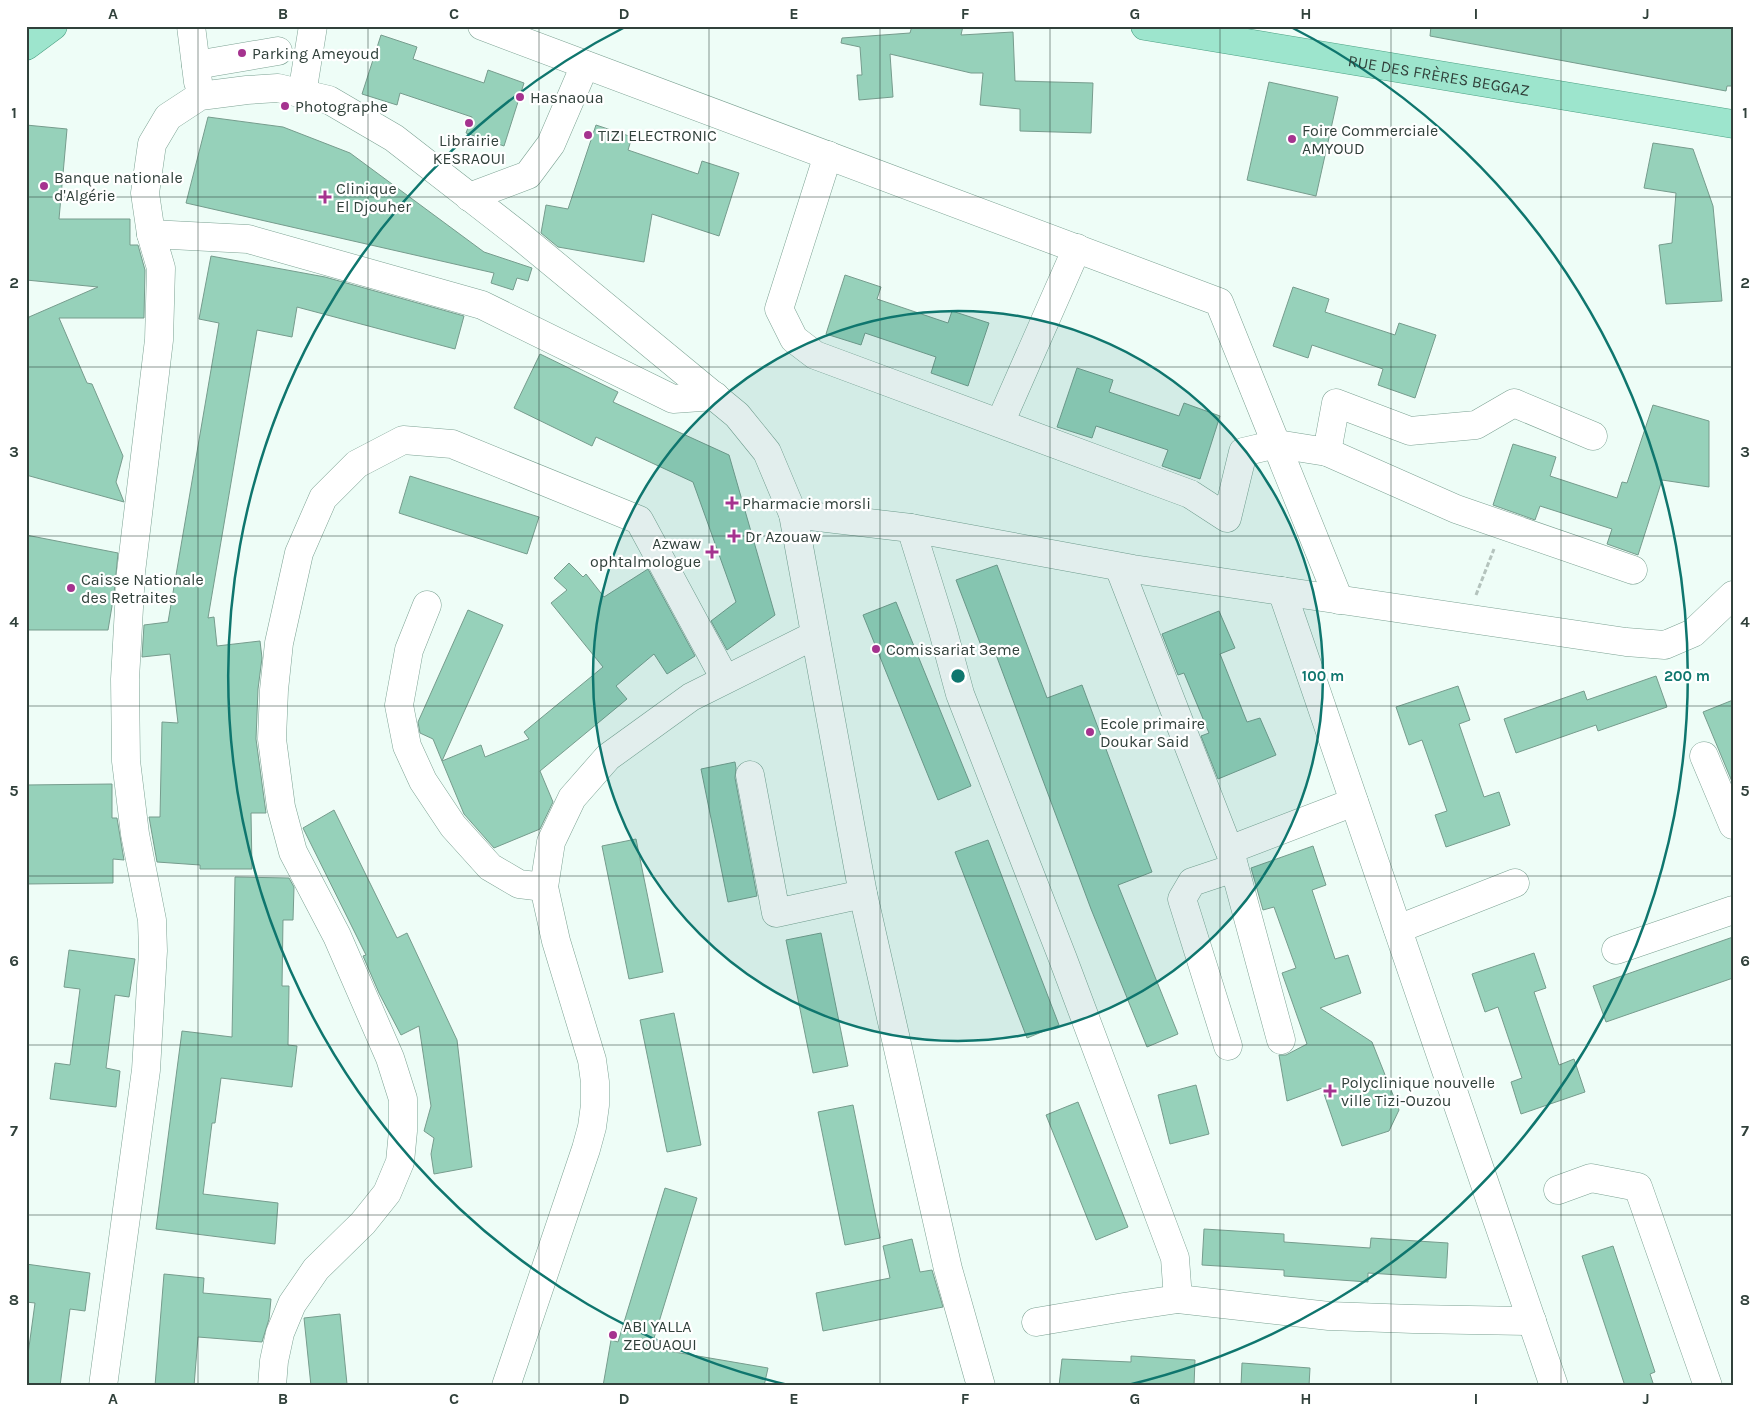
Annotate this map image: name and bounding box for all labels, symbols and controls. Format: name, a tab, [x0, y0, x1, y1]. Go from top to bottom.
text: A	[108, 4, 118, 23]
text: B	[278, 4, 288, 23]
text: C	[449, 4, 459, 23]
text: D	[619, 4, 630, 23]
text: E	[789, 4, 799, 23]
text: F	[961, 4, 970, 23]
text: G	[1130, 4, 1140, 23]
text: H	[1300, 4, 1312, 23]
text: I	[1474, 4, 1478, 23]
text: J	[1642, 4, 1650, 23]
place label: Parking Ameyoud	[252, 44, 379, 63]
marker: Parking Ameyoud	[236, 47, 248, 59]
street label: RUE DES FRÈRES BEGGAZ	[1347, 51, 1531, 99]
place label: Hasnaoua	[530, 88, 604, 107]
marker: Hasnaoua	[514, 91, 526, 103]
place label: Photographe	[295, 97, 388, 116]
marker: Photographe	[279, 100, 291, 112]
text: 1	[11, 103, 17, 122]
text: 1	[1742, 103, 1748, 122]
marker: Librairie KESRAOUI	[463, 117, 475, 129]
place label: Foire Commerciale AMYOUD	[1302, 121, 1438, 158]
place label: TIZI ELECTRONIC	[598, 126, 717, 145]
marker: TIZI ELECTRONIC	[582, 129, 594, 141]
place label: Librairie KESRAOUI	[433, 131, 505, 168]
marker: Foire Commerciale AMYOUD	[1286, 133, 1298, 145]
place label: Banque nationale d'Algérie	[54, 168, 183, 205]
place label: Clinique El Djouher	[336, 179, 411, 216]
marker: Banque nationale d'Algérie	[38, 180, 50, 192]
marker: Clinique El Djouher	[318, 190, 332, 204]
text: 2	[9, 273, 19, 292]
text: 2	[1740, 273, 1750, 292]
text: 3	[9, 442, 19, 461]
text: 3	[1740, 442, 1750, 461]
place label: Pharmacie morsli	[742, 494, 871, 513]
marker: Pharmacie morsli	[726, 497, 738, 509]
place label: Dr Azouaw	[745, 527, 821, 546]
marker: Dr Azouaw	[727, 529, 741, 543]
place label: Azwaw ophtalmologue	[590, 534, 701, 571]
marker: Azwaw ophtalmologue	[705, 545, 719, 559]
place label: Caisse Nationale des Retraites	[81, 570, 204, 607]
marker: Caisse Nationale des Retraites	[65, 582, 77, 594]
text: 4	[9, 612, 19, 631]
text: 4	[1740, 612, 1750, 631]
place label: Comissariat 3eme	[886, 640, 1020, 659]
marker: Comissariat 3eme	[870, 643, 882, 655]
centre of rings	[949, 667, 967, 685]
text: 100 m	[1302, 667, 1344, 685]
text: 200 m	[1664, 667, 1710, 685]
place label: Ecole primaire Doukar Said	[1100, 714, 1205, 751]
marker: Ecole primaire Doukar Said	[1084, 726, 1096, 738]
text: 5	[9, 781, 19, 800]
text: 5	[1740, 781, 1750, 800]
text: 6	[9, 951, 19, 970]
text: 6	[1740, 951, 1750, 970]
place label: Polyclinique nouvelle ville Tizi-Ouzou	[1341, 1073, 1495, 1110]
marker: Polyclinique nouvelle ville Tizi-Ouzou	[1323, 1084, 1337, 1098]
text: 7	[10, 1121, 18, 1140]
text: 7	[1741, 1121, 1749, 1140]
text: 8	[9, 1290, 19, 1309]
text: 8	[1740, 1290, 1750, 1309]
place label: ABI YALLA ZEOUAOUI	[623, 1317, 697, 1354]
marker: ABI YALLA ZEOUAOUI	[607, 1329, 619, 1341]
text: A	[108, 1389, 118, 1408]
text: B	[278, 1389, 288, 1408]
text: C	[449, 1389, 459, 1408]
text: D	[619, 1389, 630, 1408]
text: E	[789, 1389, 799, 1408]
text: F	[961, 1389, 970, 1408]
text: G	[1130, 1389, 1140, 1408]
text: H	[1300, 1389, 1312, 1408]
text: I	[1474, 1389, 1478, 1408]
text: J	[1642, 1389, 1650, 1408]

